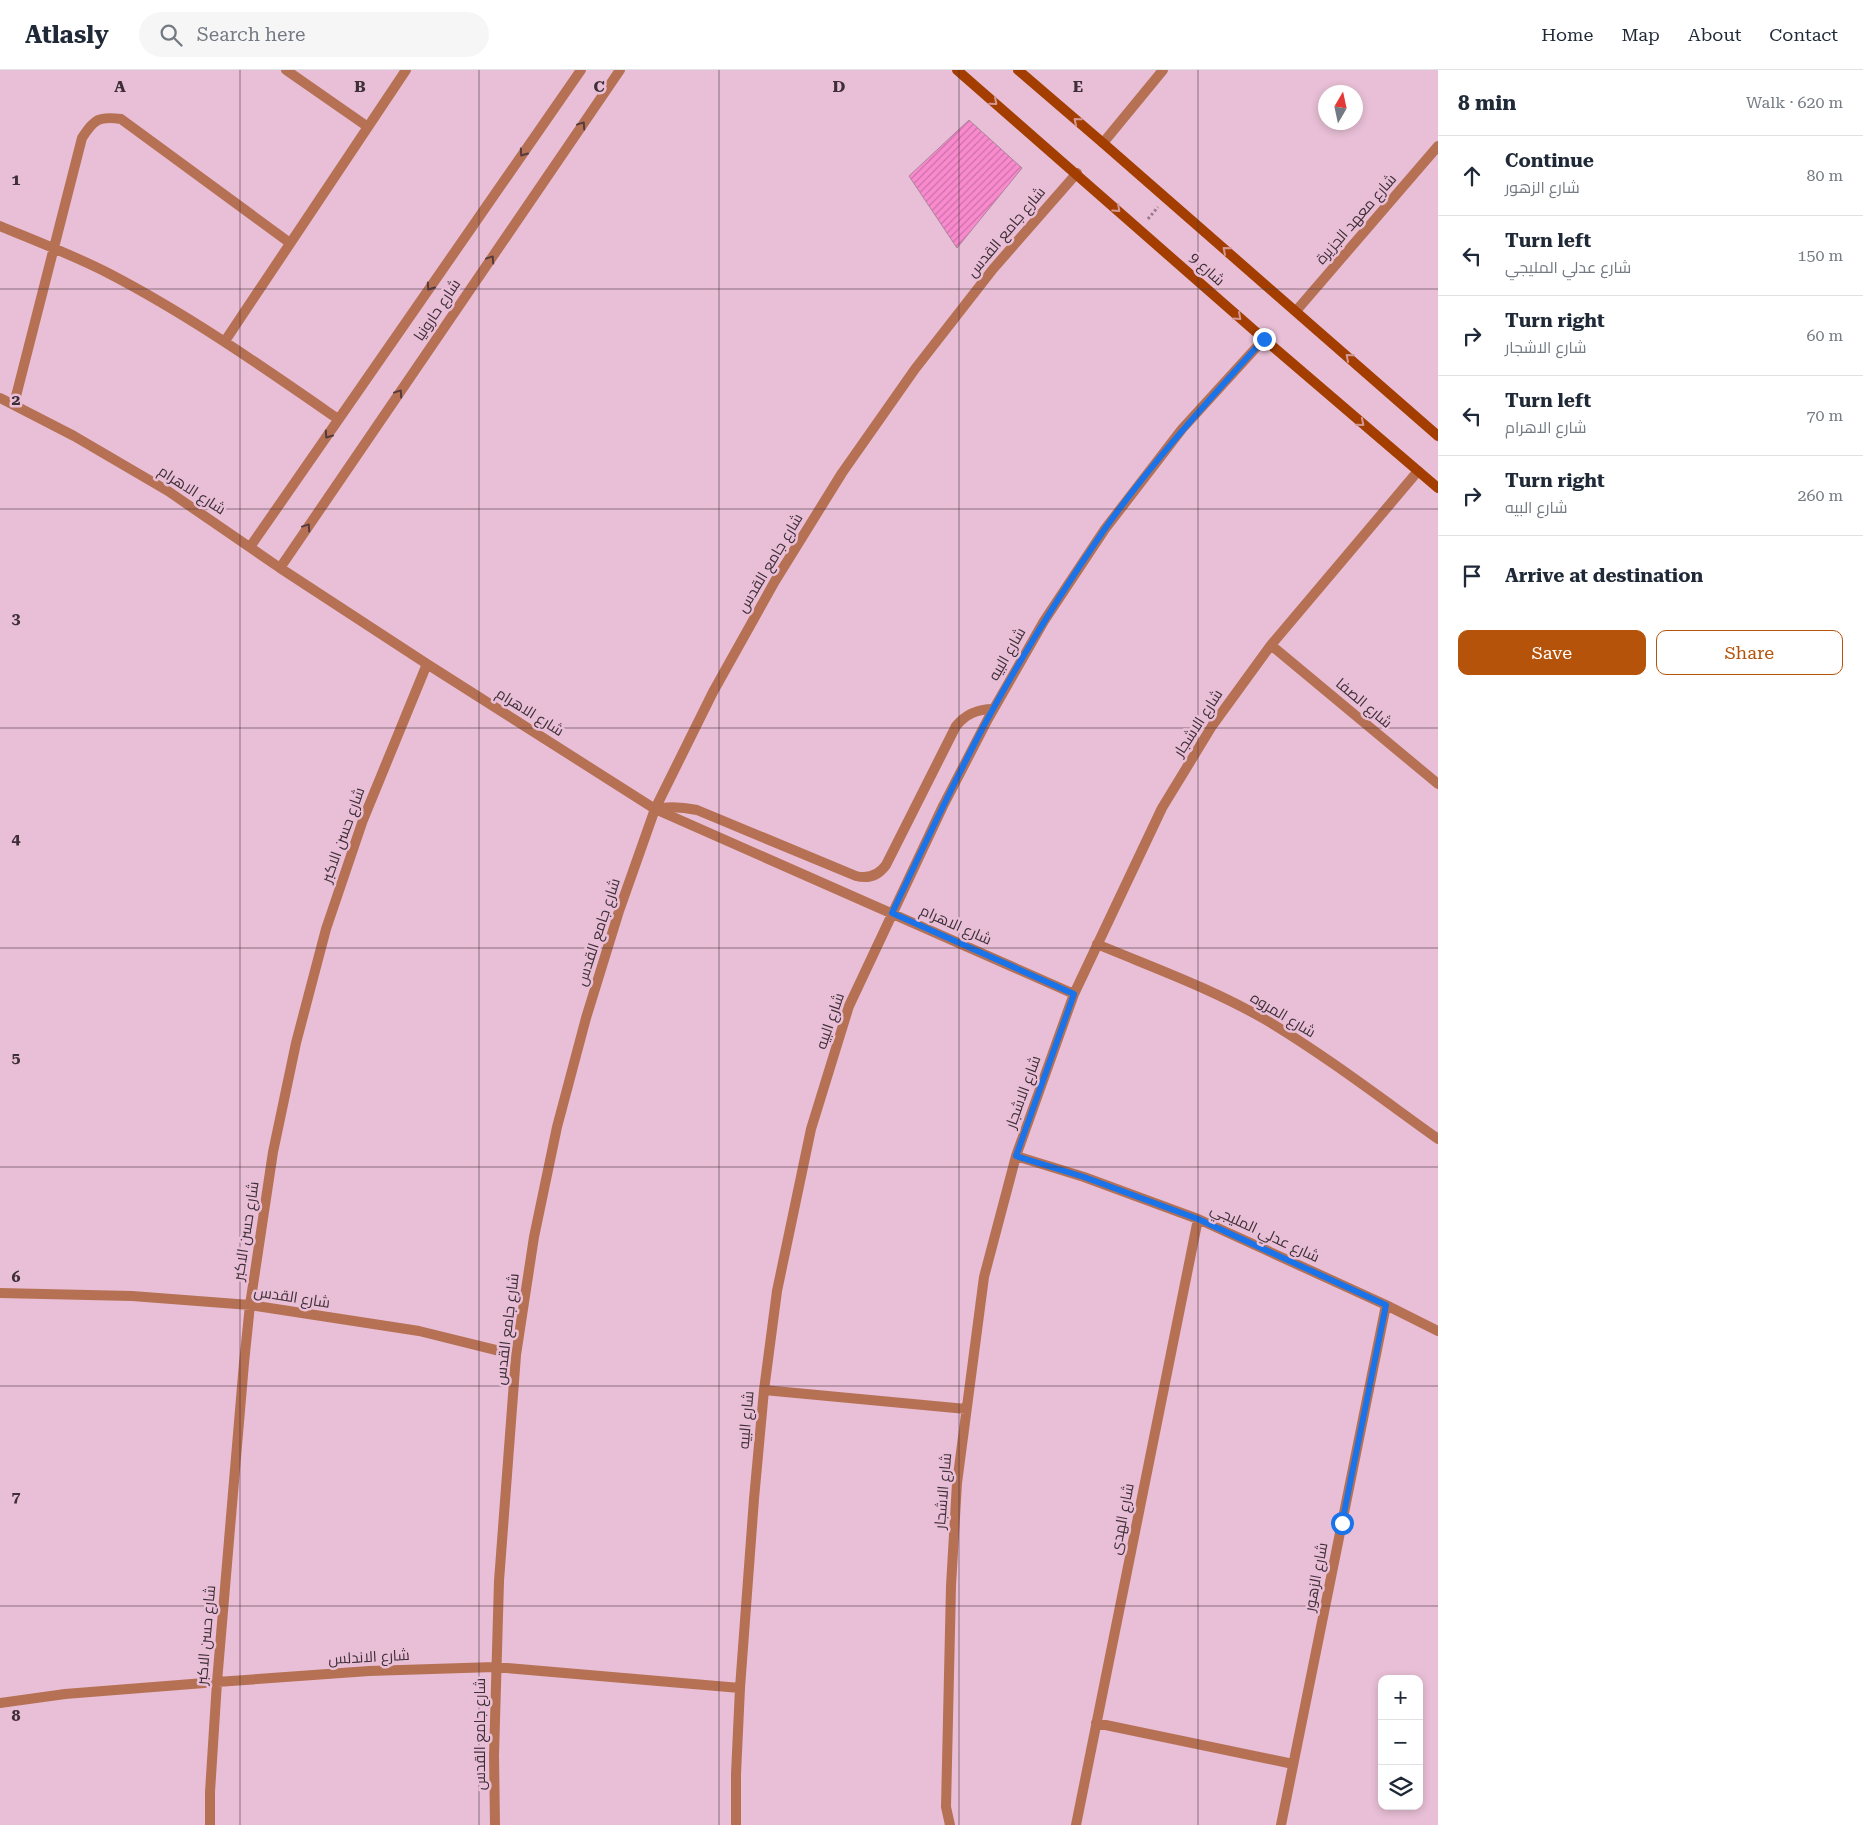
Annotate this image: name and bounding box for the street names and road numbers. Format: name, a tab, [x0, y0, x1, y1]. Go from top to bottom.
street label: شارع معهد الجزيرة	[1312, 170, 1402, 269]
street label: شارع جامع القدس	[963, 183, 1051, 282]
street label: شارع 9	[1184, 249, 1228, 291]
street label: شارع حارونيا	[410, 276, 466, 345]
street label: شارع الاهرام	[154, 462, 229, 520]
street label: شارع جامع القدس	[733, 510, 808, 617]
street label: شارع البيه	[985, 624, 1031, 685]
street label: شارع الصفا	[1331, 674, 1396, 733]
street label: شارع الاهرام	[492, 684, 567, 742]
street label: شارع الاشجار	[1169, 686, 1228, 762]
street label: شارع حسن الاكبر	[317, 785, 370, 887]
street label: شارع جامع القدس	[572, 876, 626, 989]
street label: شارع الاهرام	[917, 901, 995, 951]
street label: شارع المروه	[1246, 989, 1319, 1043]
street label: شارع البيه	[812, 990, 850, 1052]
street label: شارع الاشجار	[1001, 1053, 1046, 1133]
street label: شارع حسن الاكبر	[229, 1180, 265, 1283]
street label: شارع عدلي المليجي	[1206, 1200, 1322, 1269]
street label: شارع جامع القدس	[491, 1272, 525, 1386]
street label: شارع القدس	[252, 1282, 331, 1314]
street label: شارع البيه	[734, 1390, 760, 1450]
street label: شارع الاشجار	[931, 1452, 957, 1531]
street label: شارع الهدى	[1106, 1482, 1140, 1557]
street label: شارع الزهور	[1300, 1541, 1333, 1614]
street label: شارع حسن الاكبر	[193, 1584, 221, 1687]
street label: شارع الاندلس	[328, 1646, 410, 1670]
street label: شارع جامع القدس	[471, 1678, 491, 1790]

